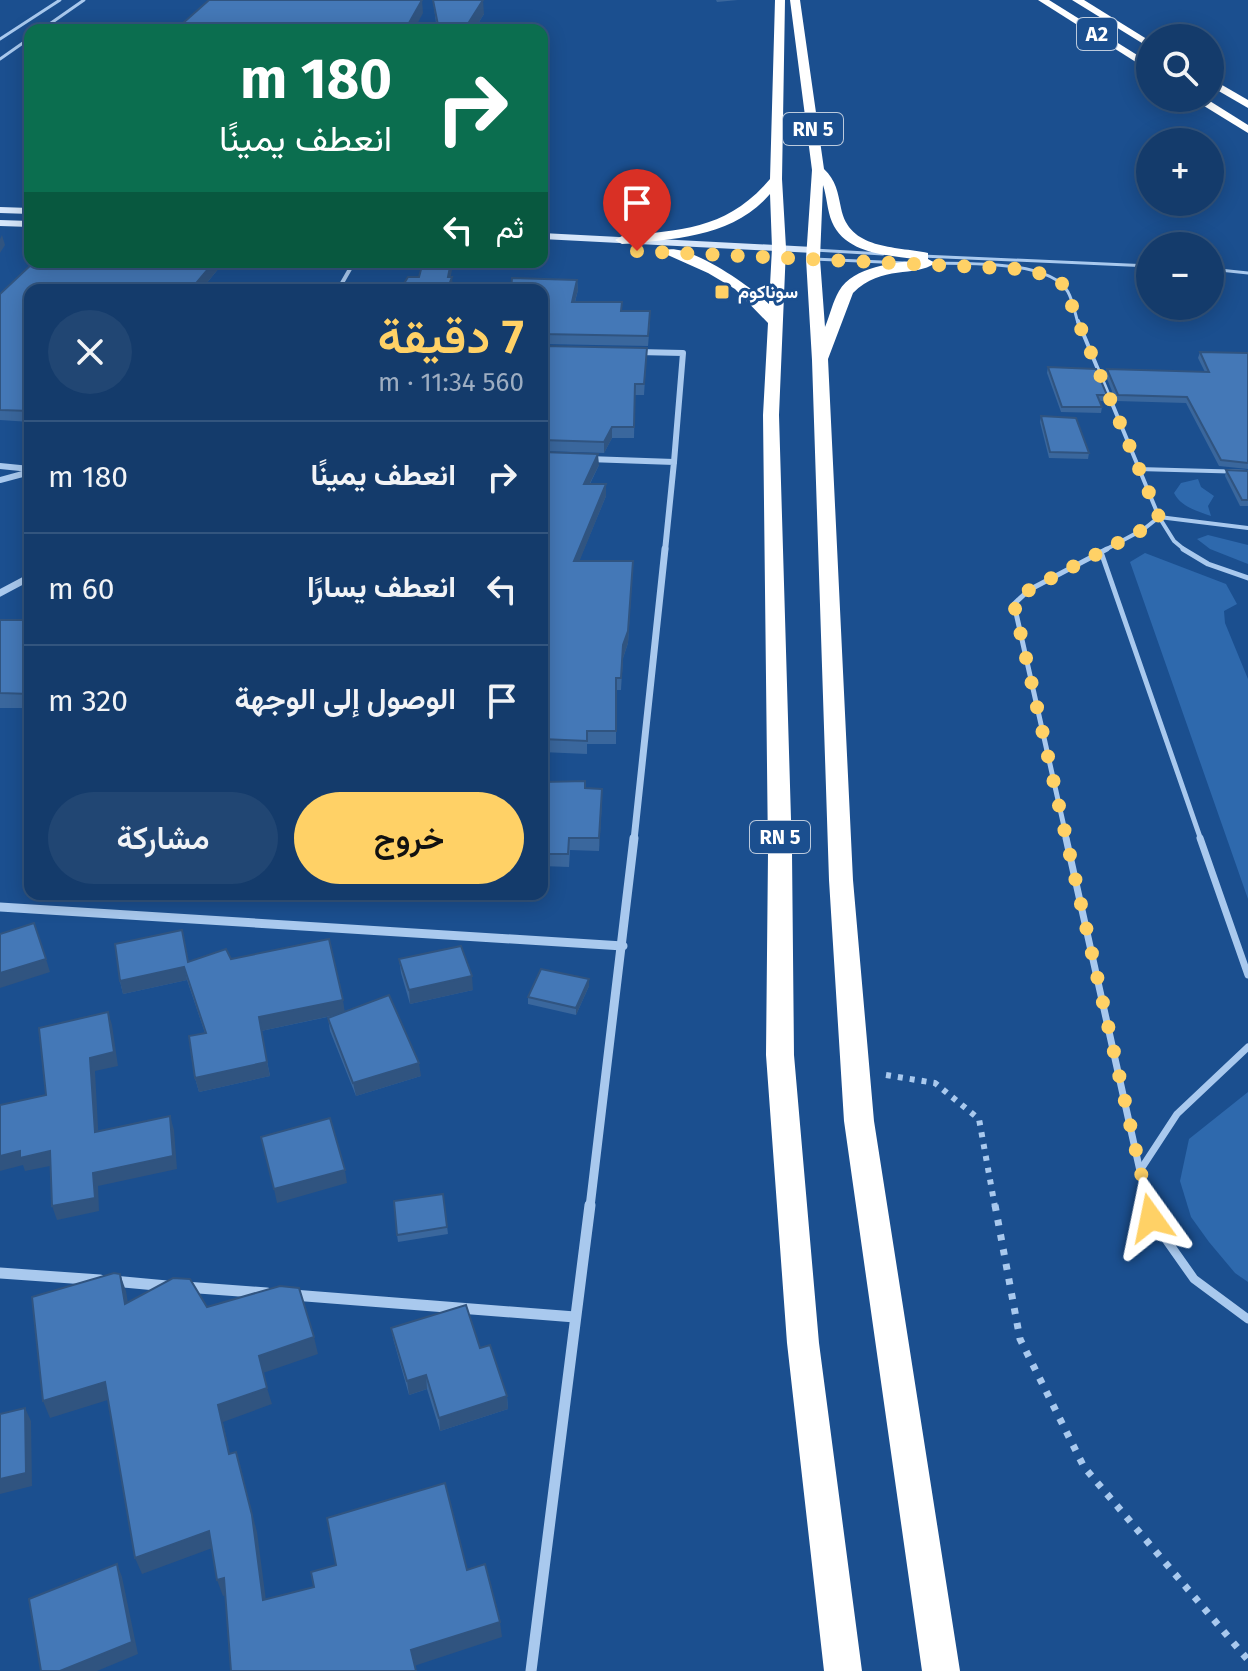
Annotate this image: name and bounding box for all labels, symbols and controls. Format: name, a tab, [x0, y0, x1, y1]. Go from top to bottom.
road number: A2	[1077, 18, 1117, 50]
map controls	[1136, 24, 1224, 320]
button: search	[1136, 24, 1224, 112]
text: 180 m	[240, 46, 392, 113]
icon: right	[420, 56, 524, 160]
road number: RN 5	[783, 113, 843, 145]
text: انعطف يمينًا	[219, 117, 392, 161]
button: +	[1136, 128, 1224, 216]
pin	[603, 169, 671, 251]
icon: arrive	[615, 181, 659, 225]
icon: left	[436, 208, 480, 252]
text: ثم	[496, 210, 524, 246]
button: −	[1136, 232, 1224, 320]
place label: سوناكوم	[738, 281, 798, 304]
marker: سوناكوم	[713, 283, 731, 301]
text: 7 دقيقة	[377, 308, 524, 366]
button: close	[48, 310, 132, 394]
text: 560 m · 11:34	[378, 367, 524, 398]
icon: right	[480, 455, 524, 499]
text: انعطف يمينًا	[311, 457, 456, 493]
text: 180 m	[48, 459, 128, 495]
icon: left	[480, 567, 524, 611]
text: انعطف يسارًا	[307, 569, 456, 605]
text: 60 m	[48, 571, 114, 607]
icon: arrive	[480, 679, 524, 723]
text: الوصول إلى الوجهة	[234, 681, 456, 717]
text: 320 m	[48, 683, 128, 719]
button: مشاركة	[48, 792, 278, 884]
button: خروج	[294, 792, 524, 884]
road number: RN 5	[750, 821, 810, 853]
position arrow	[1109, 1176, 1193, 1260]

